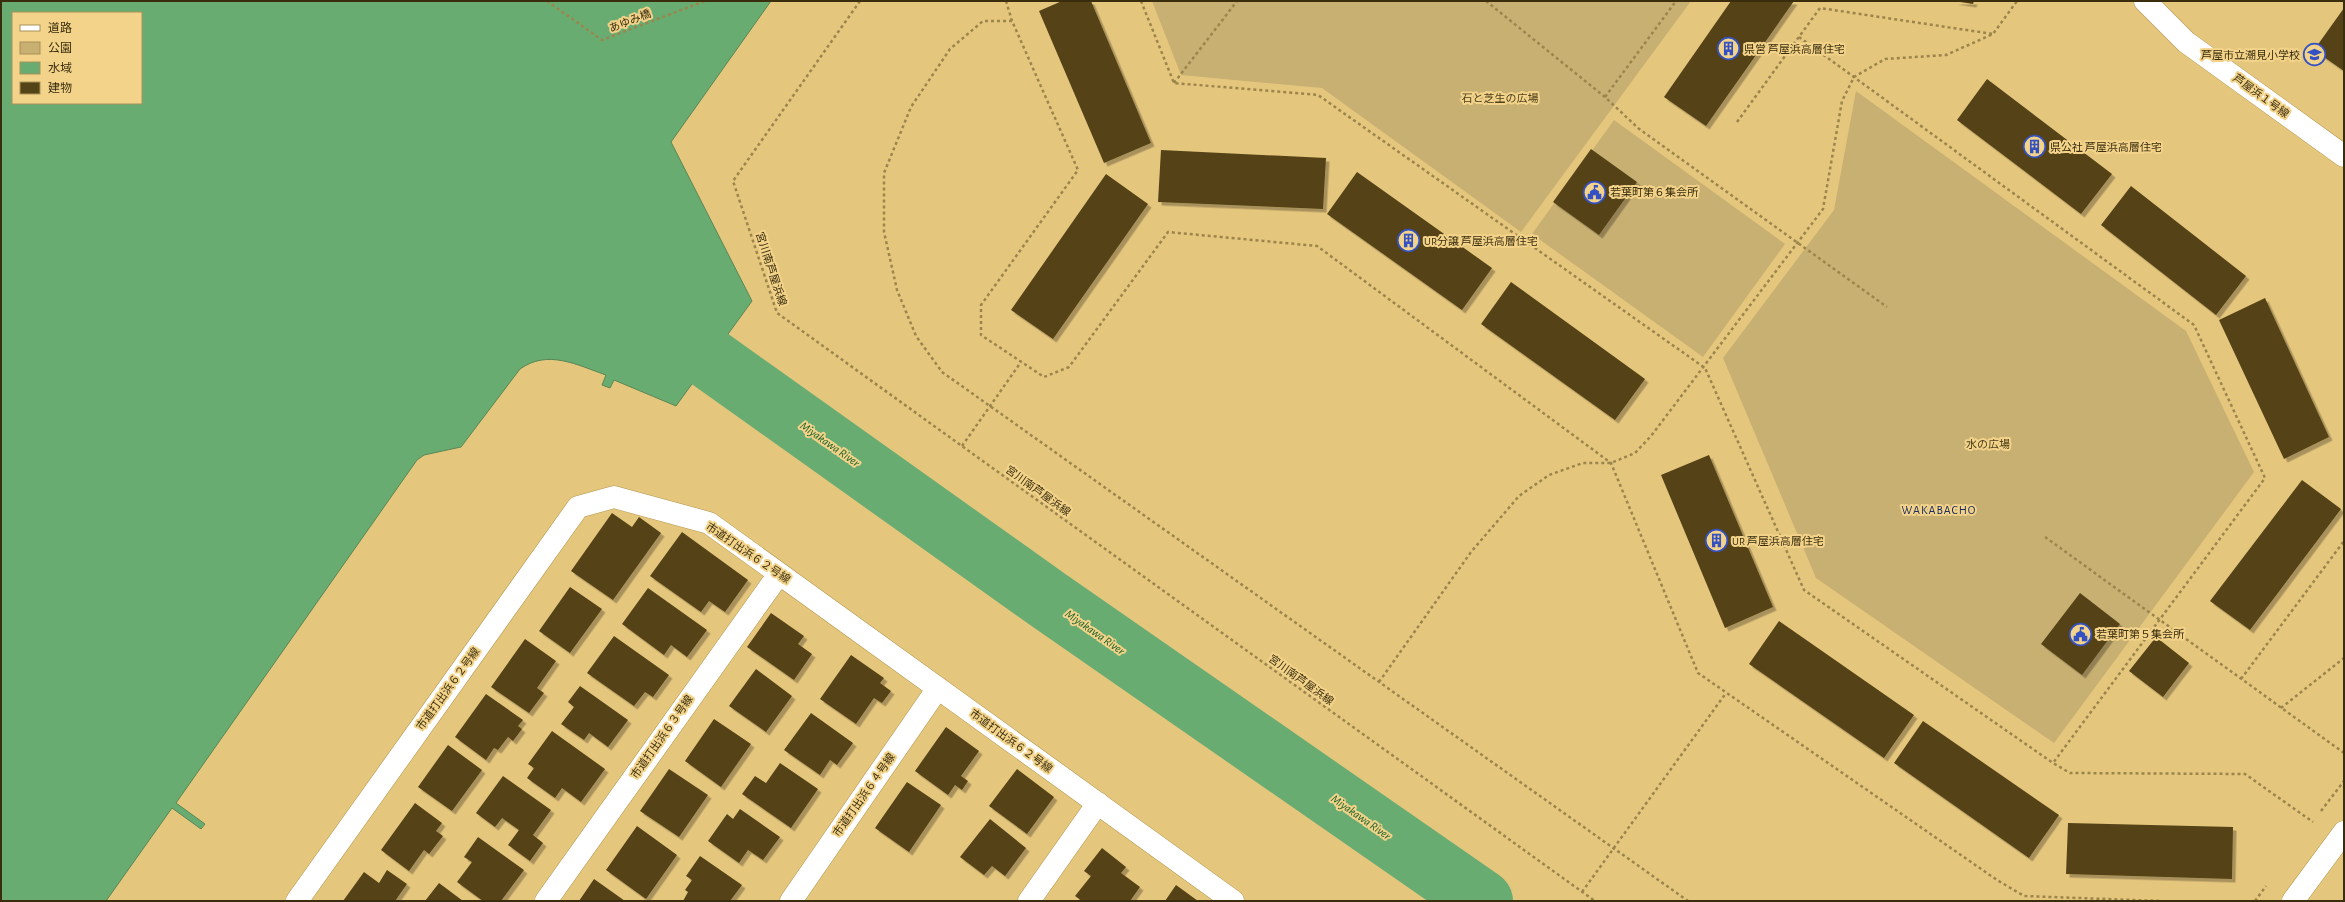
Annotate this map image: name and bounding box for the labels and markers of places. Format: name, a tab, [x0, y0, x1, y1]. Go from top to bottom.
building icon: 県営 芦屋浜高層住宅	[1716, 36, 1742, 62]
school or university icon: 芦屋市立潮見小学校	[2302, 42, 2328, 68]
place label: 県営 芦屋浜高層住宅	[1744, 43, 1845, 55]
place label: 芦屋市立潮見小学校	[2201, 49, 2300, 61]
building icon: 県公社 芦屋浜高層住宅	[2021, 134, 2047, 160]
place label: 県公社 芦屋浜高層住宅	[2050, 141, 2162, 153]
public building icon: 若葉町第６集会所	[1582, 179, 1608, 205]
place label: 若葉町第６集会所	[1610, 186, 1699, 198]
building icon: UR分譲 芦屋浜高層住宅	[1396, 228, 1422, 254]
place label: UR分譲 芦屋浜高層住宅	[1424, 235, 1538, 247]
building icon: UR 芦屋浜高層住宅	[1704, 528, 1730, 554]
place label: UR 芦屋浜高層住宅	[1732, 535, 1824, 547]
public building icon: 若葉町第５集会所	[2068, 621, 2094, 647]
place label: 若葉町第５集会所	[2096, 628, 2185, 640]

